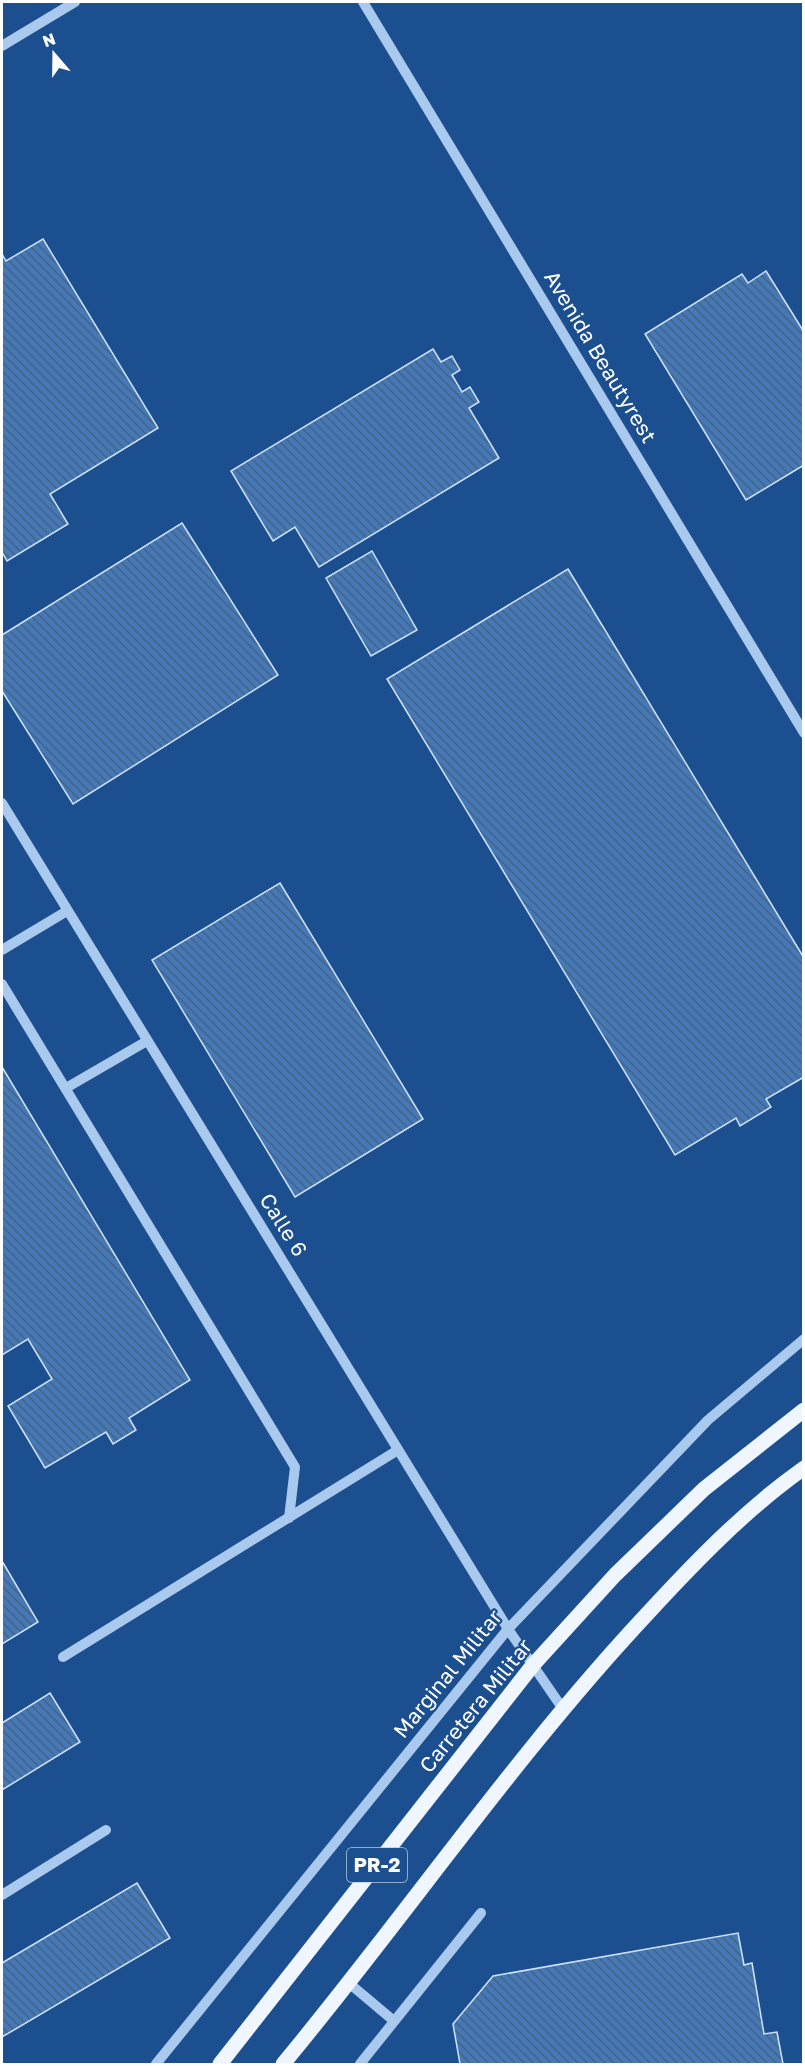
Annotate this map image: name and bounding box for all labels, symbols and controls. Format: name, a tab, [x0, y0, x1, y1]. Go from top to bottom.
north arrow	[24, 24, 84, 84]
text: N	[40, 28, 58, 51]
street label: Avenida Beautyrest	[539, 266, 662, 447]
street label: Calle 6	[254, 1188, 313, 1261]
street label: Marginal Militar	[387, 1604, 507, 1743]
street label: Carretera Militar	[413, 1633, 537, 1778]
road number: PR-2	[347, 1848, 407, 1882]

